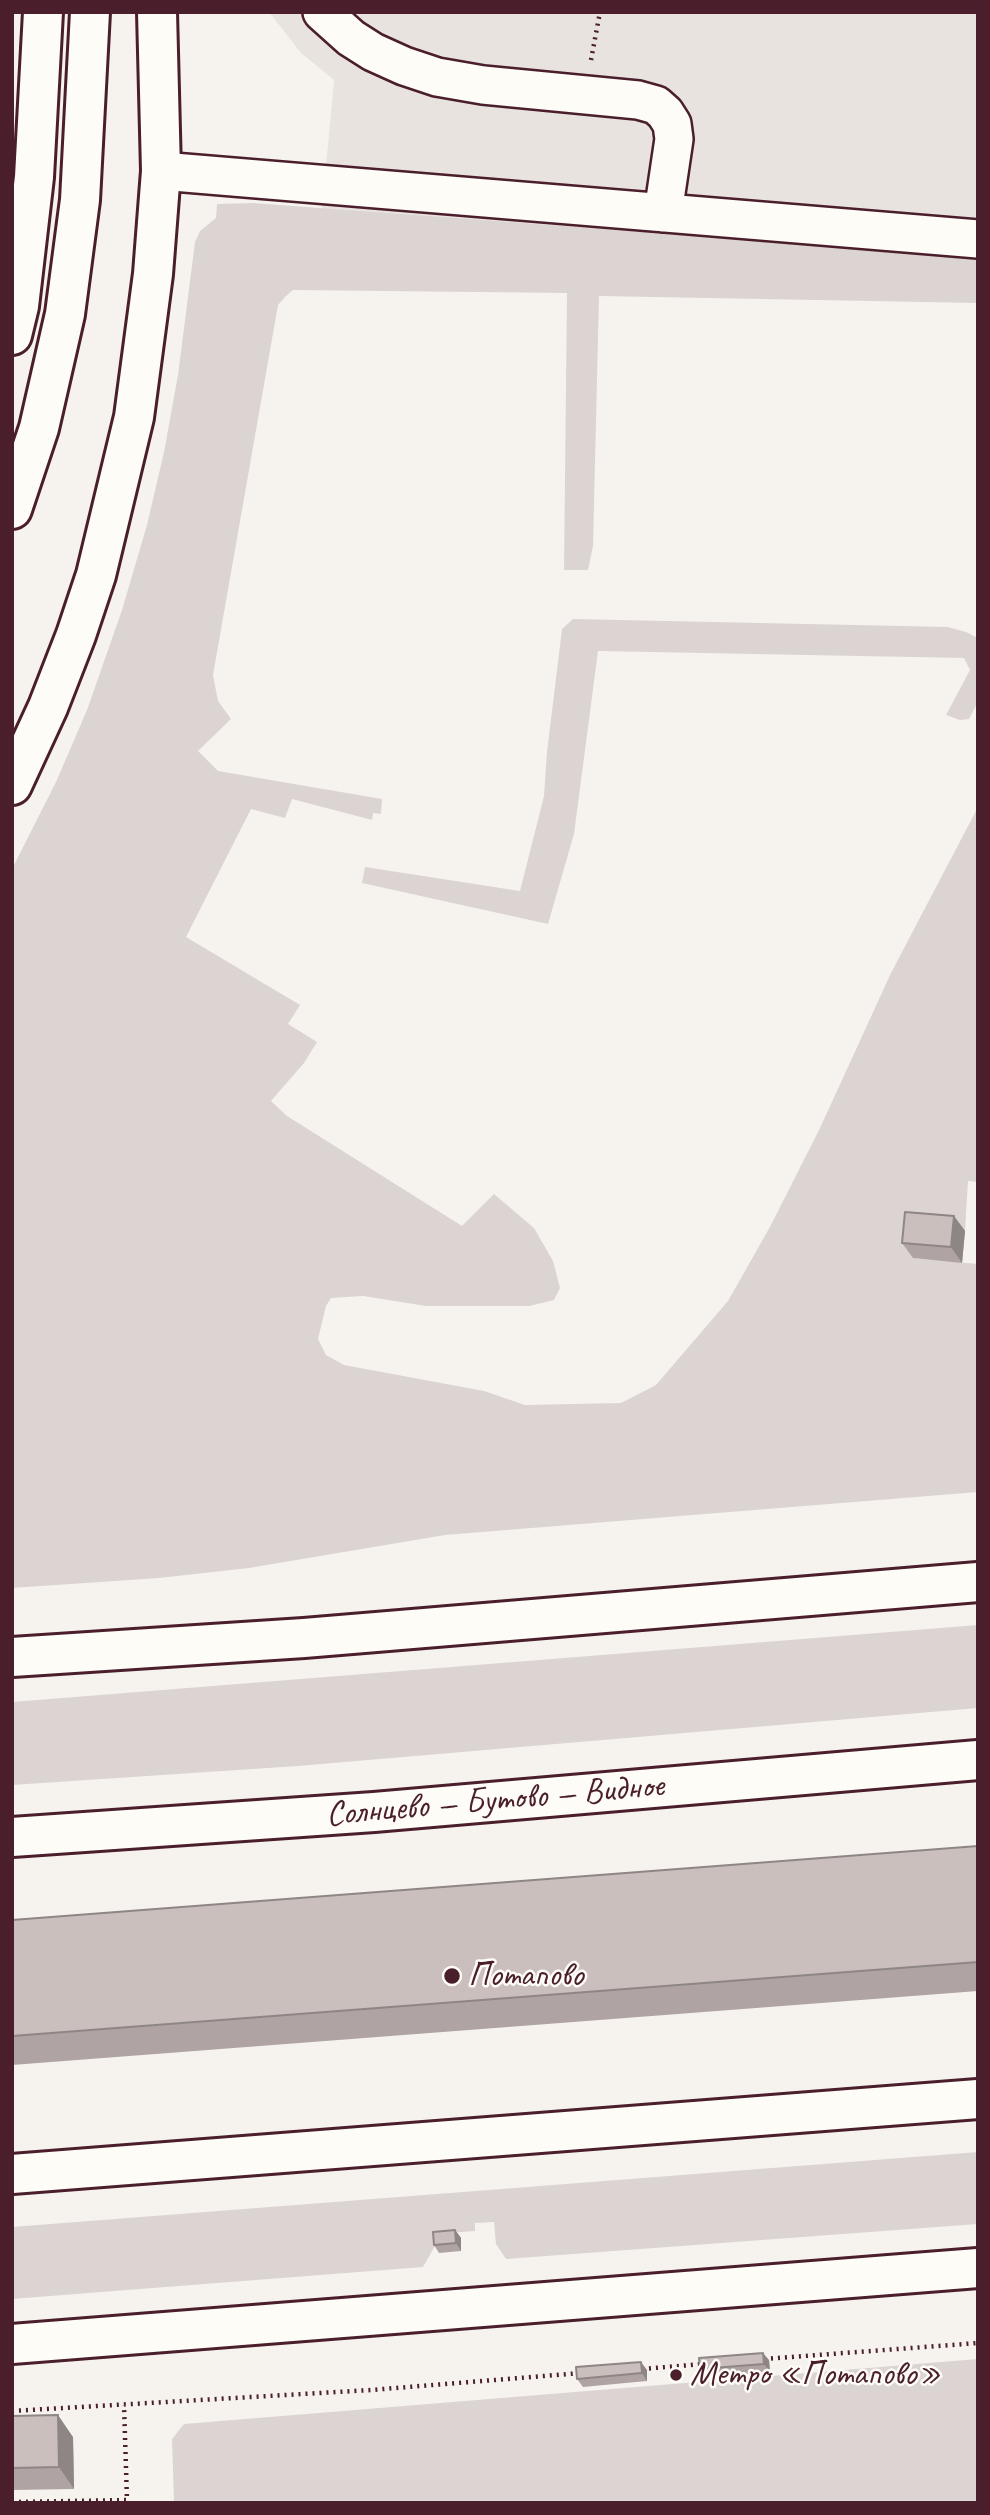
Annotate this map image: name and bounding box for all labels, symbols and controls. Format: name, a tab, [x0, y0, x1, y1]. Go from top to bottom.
street label: Солнцево — Бутово — Видное	[324, 1765, 666, 1837]
place label: Потапово	[468, 1955, 583, 1997]
marker: Потапово	[442, 1966, 462, 1986]
place label: Метро «Потапово»	[690, 2354, 941, 2396]
marker: Метро «Потапово»	[668, 2367, 684, 2383]

